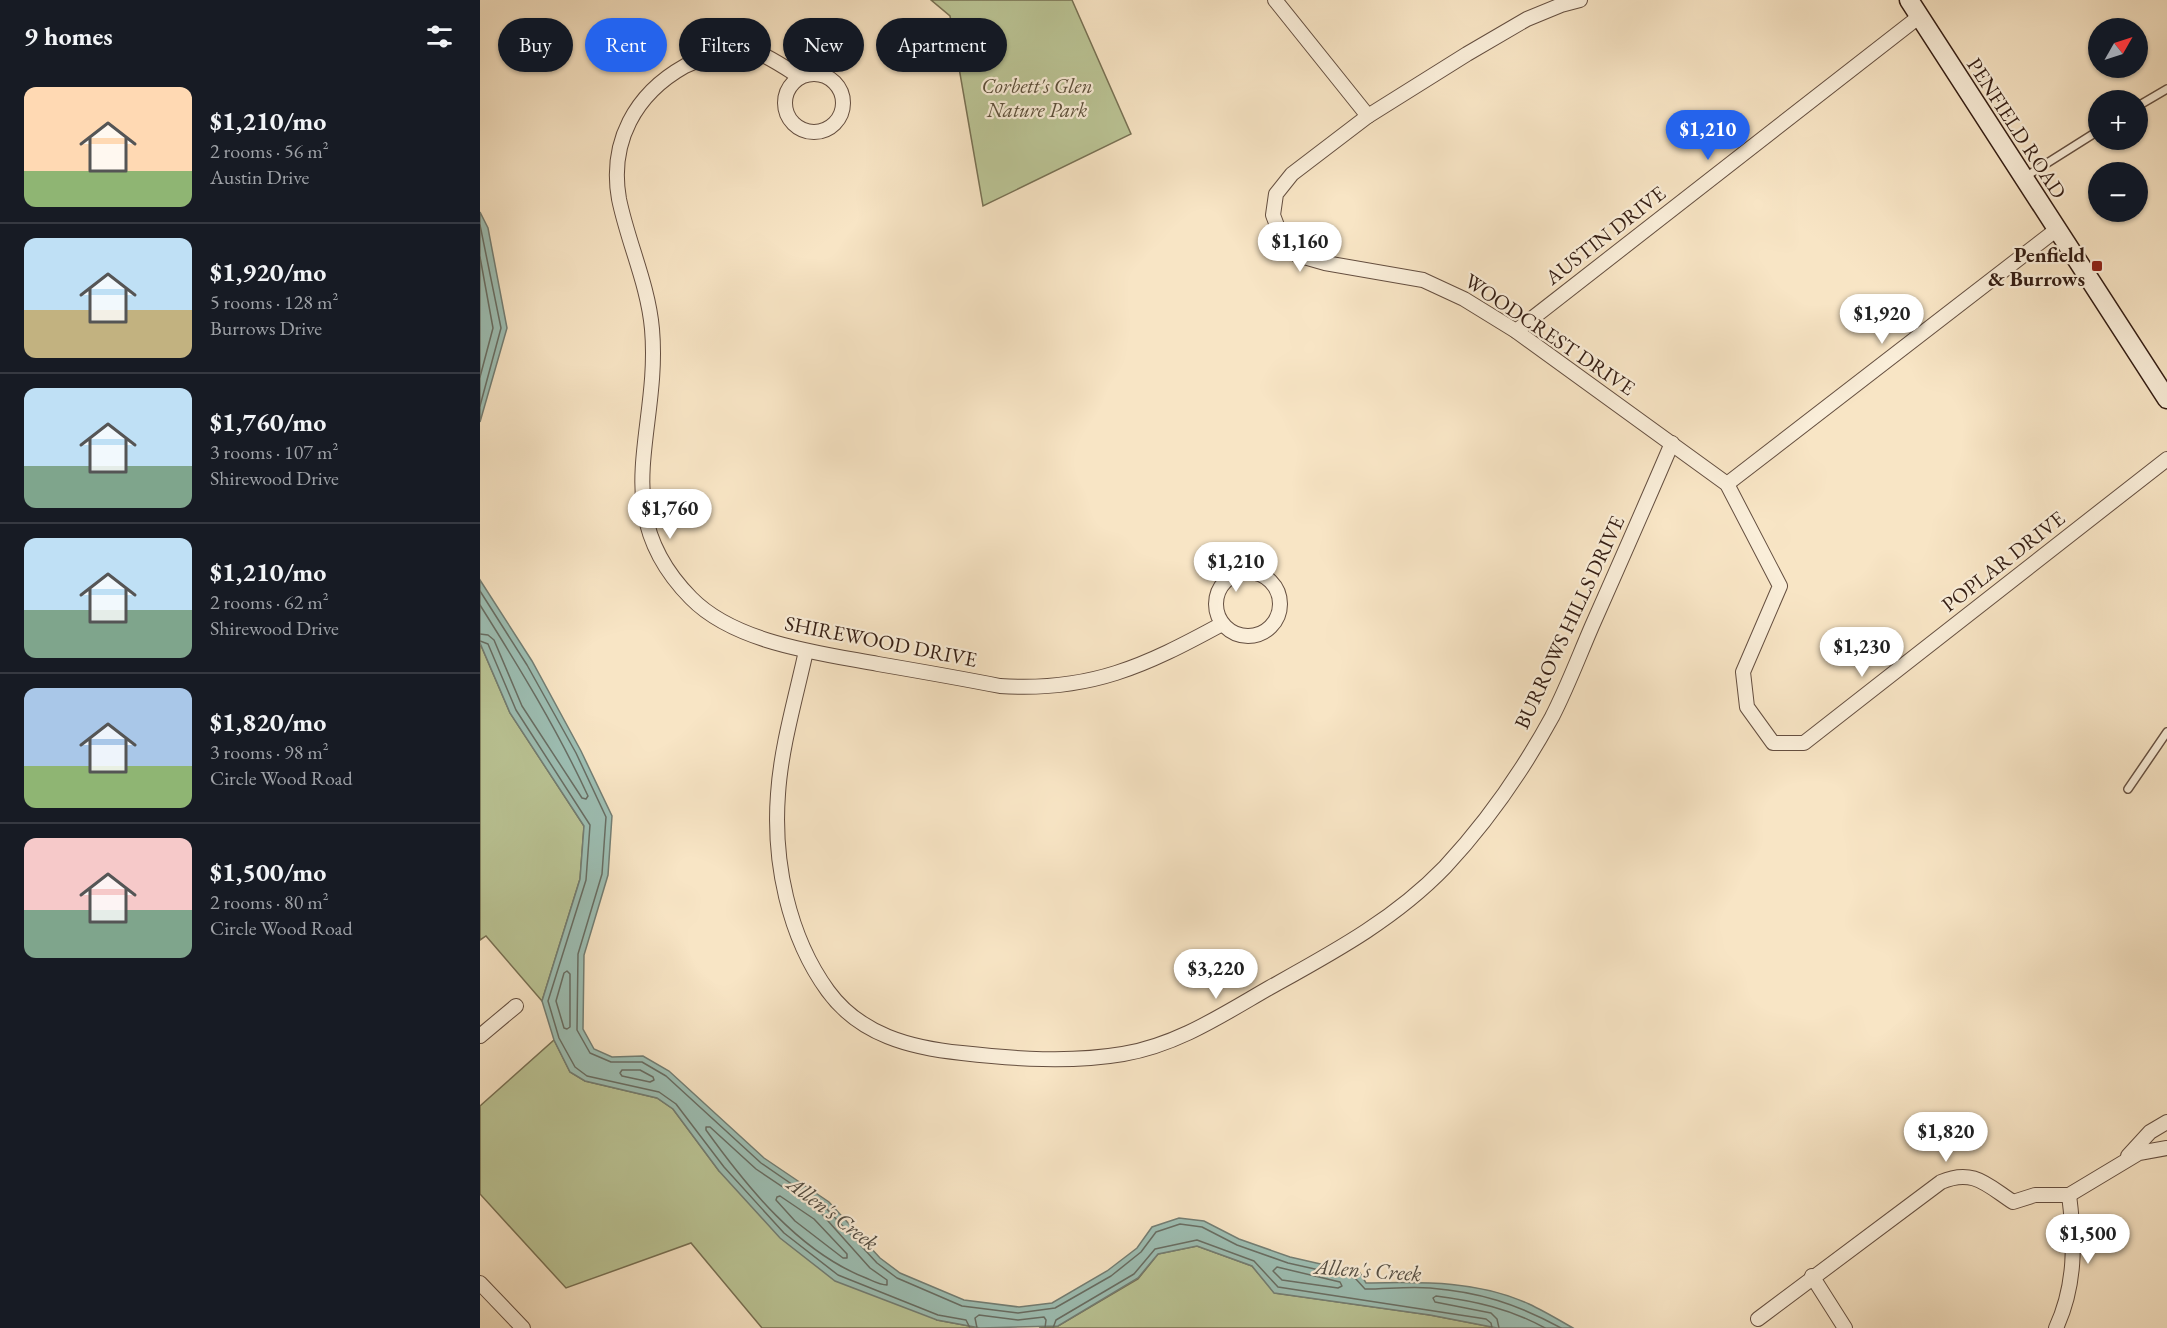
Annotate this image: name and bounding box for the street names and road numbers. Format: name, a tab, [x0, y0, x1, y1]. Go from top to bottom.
street label: PENFIELD ROAD	[1961, 52, 2073, 204]
street label: AUSTIN DRIVE	[1538, 179, 1671, 291]
street label: WOODCREST DRIVE	[1460, 267, 1641, 401]
street label: POPLAR DRIVE	[1936, 504, 2070, 618]
street label: BURROWS HILLS DRIVE	[1508, 511, 1630, 733]
street label: SHIREWOOD DRIVE	[783, 609, 980, 673]

